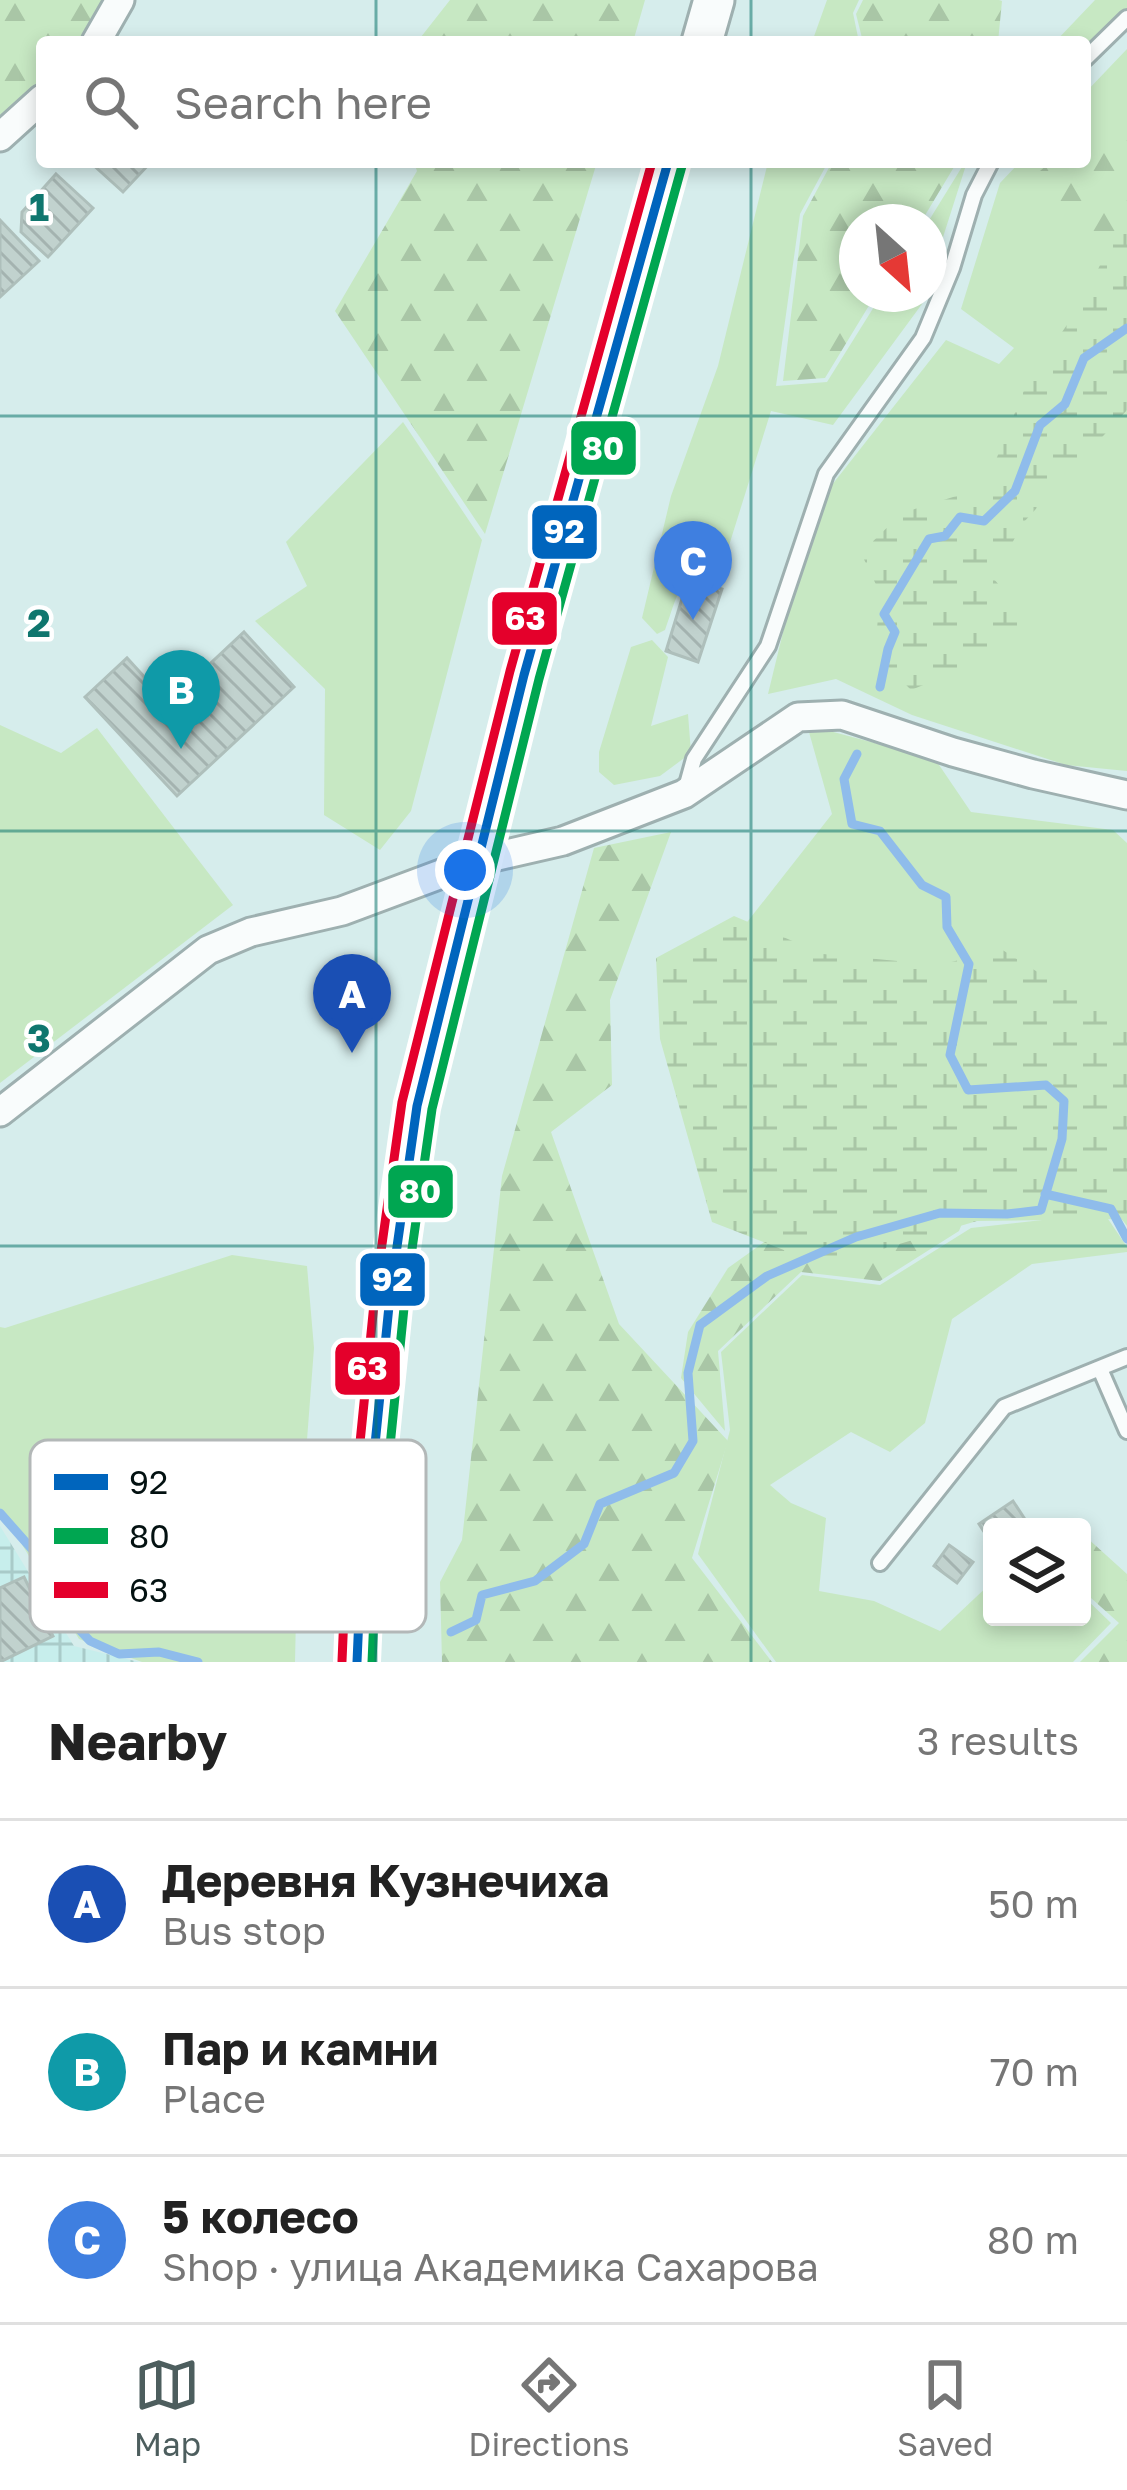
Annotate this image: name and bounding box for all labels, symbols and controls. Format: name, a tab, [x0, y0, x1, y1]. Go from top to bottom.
search box	[36, 36, 1091, 168]
icon: search	[78, 69, 144, 135]
text: Search here	[174, 75, 432, 129]
text: 1	[29, 183, 49, 230]
north arrow	[839, 204, 947, 312]
line badge: 80	[569, 419, 638, 477]
text: 80	[582, 428, 624, 467]
line badge: 92	[530, 503, 599, 561]
text: 92	[543, 511, 585, 550]
pin: C	[654, 521, 732, 620]
line badge: 63	[490, 590, 559, 647]
text: 63	[504, 598, 546, 637]
text: 2	[27, 599, 51, 646]
pin: B	[142, 650, 220, 749]
your location	[435, 840, 495, 900]
pin: A	[313, 954, 391, 1053]
text: 3	[27, 1014, 51, 1061]
line badge: 80	[386, 1163, 455, 1220]
text: 80	[399, 1171, 441, 1210]
line badge: 92	[358, 1251, 427, 1308]
text: 92	[371, 1259, 413, 1298]
line badge: 63	[333, 1340, 402, 1397]
text: 63	[346, 1348, 388, 1387]
legend	[30, 1440, 426, 1632]
text: 92	[129, 1462, 168, 1501]
text: 80	[129, 1516, 170, 1555]
map controls	[983, 1518, 1091, 1626]
button: layers	[983, 1518, 1091, 1626]
text: 63	[129, 1570, 168, 1609]
text: Nearby	[48, 1710, 227, 1771]
text: 3 results	[917, 1717, 1079, 1764]
text: Деревня Кузнечиха	[162, 1853, 609, 1907]
text: A	[73, 1880, 101, 1927]
text: 50 m	[988, 1880, 1079, 1927]
text: Bus stop	[162, 1907, 326, 1954]
text: Пар и камни	[162, 2021, 439, 2075]
text: B	[73, 2048, 101, 2095]
text: 70 m	[990, 2048, 1079, 2095]
text: Place	[162, 2075, 266, 2122]
text: 5 колесо	[162, 2189, 359, 2243]
text: C	[73, 2216, 101, 2263]
text: 80 m	[987, 2216, 1079, 2263]
text: Shop · улица Академика Сахарова	[162, 2243, 819, 2290]
tab: Map	[134, 2352, 201, 2463]
tab: Directions	[468, 2352, 630, 2463]
tab: Saved	[897, 2352, 993, 2463]

